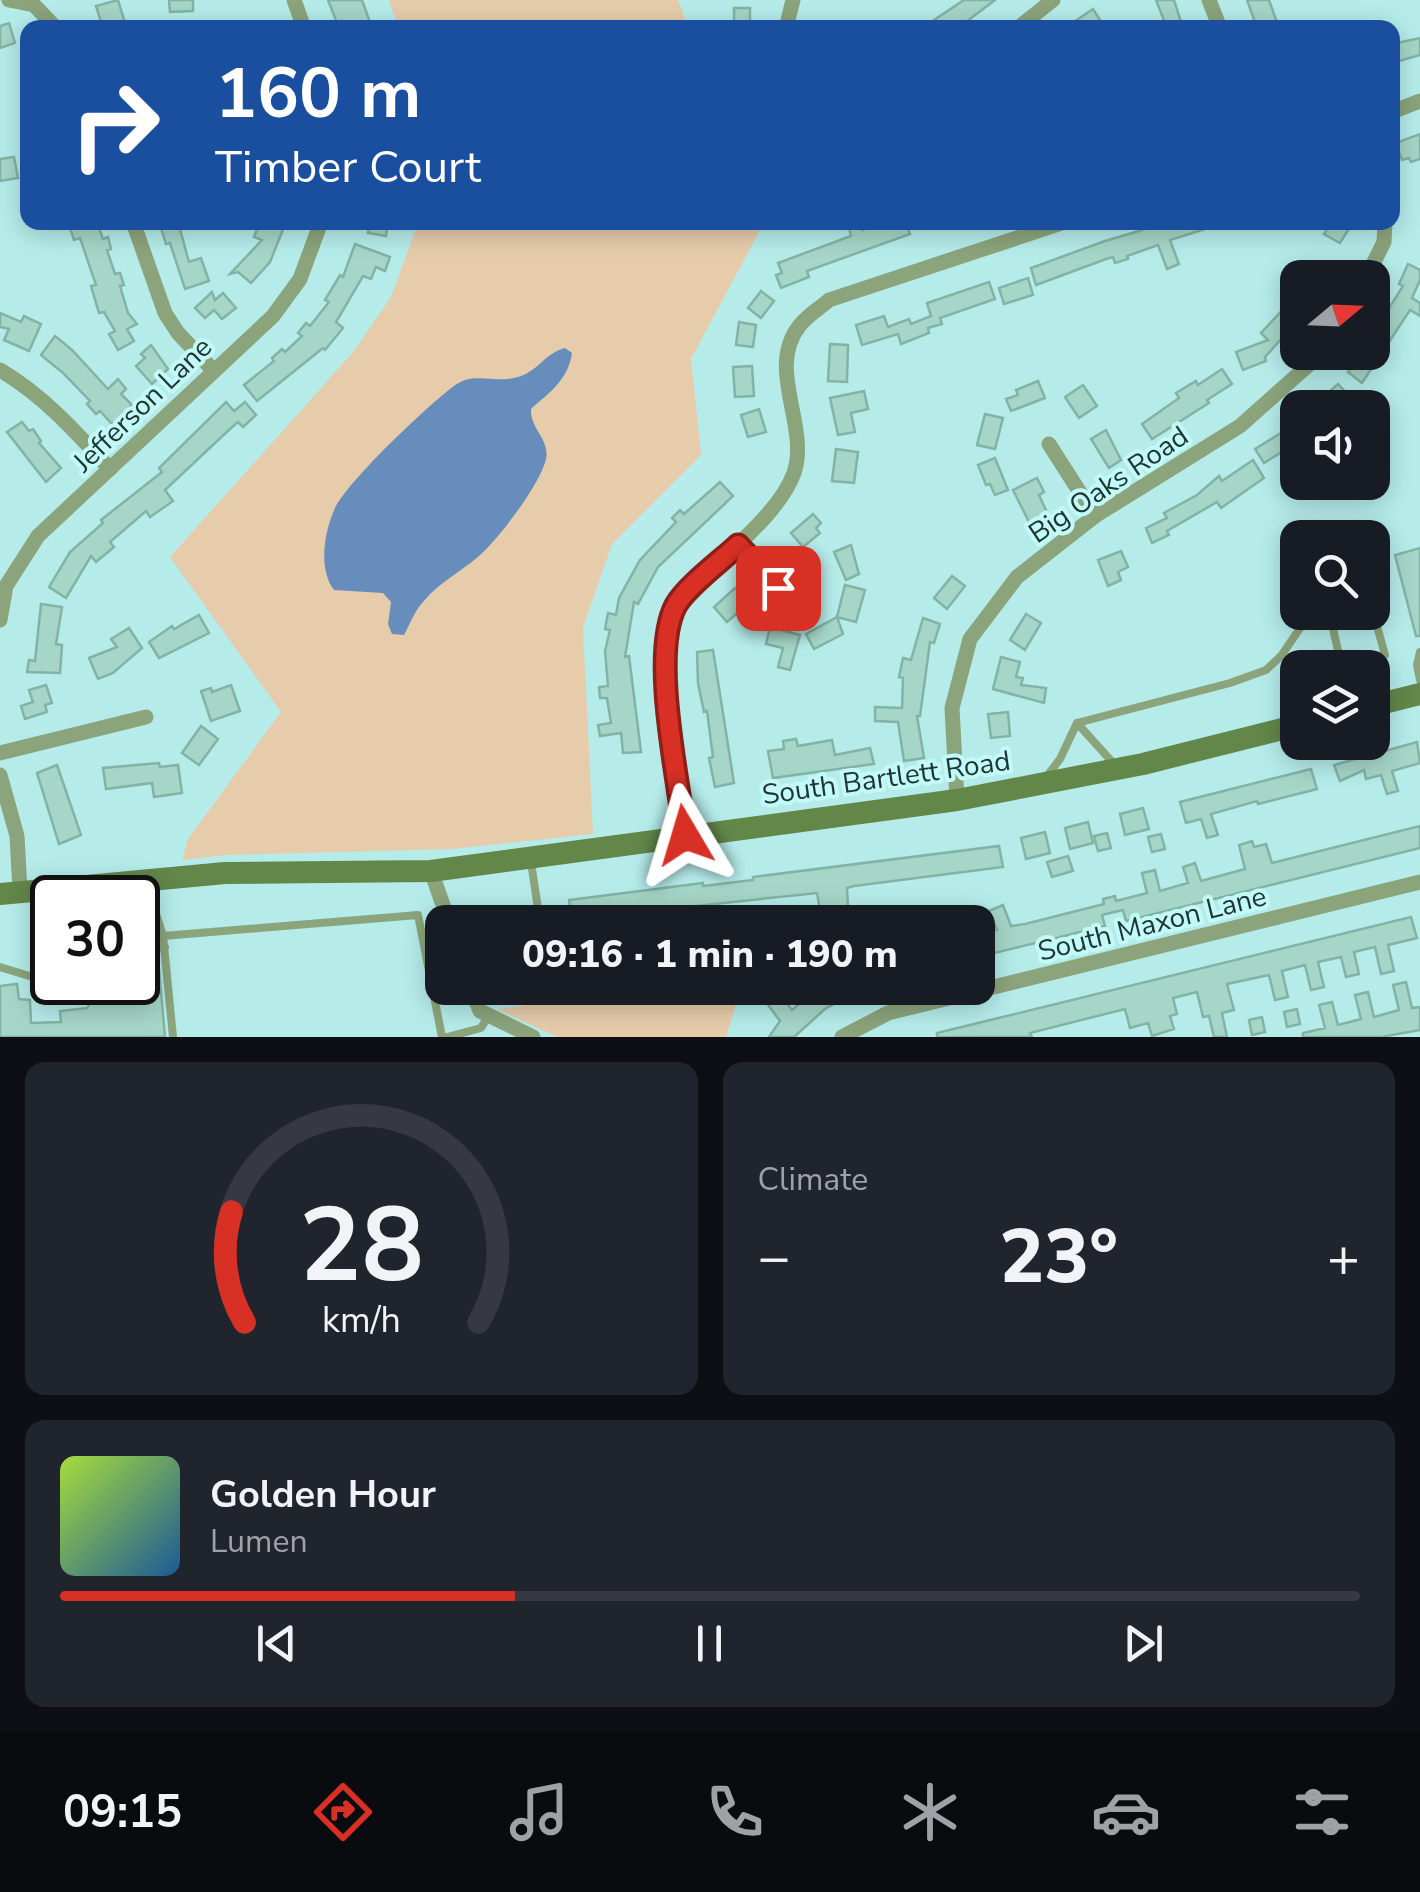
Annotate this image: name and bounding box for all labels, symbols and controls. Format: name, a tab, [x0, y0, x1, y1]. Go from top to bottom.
text: 160 m	[215, 46, 421, 142]
icon: right	[50, 60, 180, 190]
text: Timber Court	[215, 137, 481, 198]
north arrow	[1280, 260, 1390, 370]
map controls	[1280, 260, 1390, 760]
street label: Jefferson Lane	[64, 329, 220, 481]
button: sound	[1280, 390, 1390, 500]
street label: Big Oaks Road	[1021, 417, 1196, 552]
button: search	[1280, 520, 1390, 630]
pin	[736, 546, 821, 631]
icon: arrive	[751, 561, 806, 616]
button: layers	[1280, 650, 1390, 760]
street label: South Bartlett Road	[760, 742, 1013, 814]
position arrow	[633, 783, 737, 887]
speed limit sign: 30	[30, 875, 160, 1005]
street label: South Maxon Lane	[1034, 877, 1270, 971]
text: 09:16 · 1 min · 190 m	[522, 929, 898, 980]
text: Climate	[758, 1158, 868, 1201]
text: 28	[299, 1175, 424, 1317]
text: 23°	[999, 1206, 1118, 1308]
text: −	[758, 1220, 791, 1295]
text: +	[1327, 1220, 1360, 1295]
text: km/h	[322, 1296, 401, 1345]
text: Golden Hour	[210, 1469, 436, 1520]
text: Lumen	[210, 1520, 308, 1563]
icon: previous	[249, 1616, 304, 1671]
icon: pause	[682, 1616, 737, 1671]
icon: next	[1116, 1616, 1171, 1671]
icon: directions	[308, 1777, 378, 1847]
icon: music	[504, 1777, 574, 1847]
icon: phone	[700, 1777, 770, 1847]
icon: climate	[895, 1777, 965, 1847]
icon: car	[1091, 1777, 1161, 1847]
icon: filters	[1287, 1777, 1357, 1847]
text: 09:15	[63, 1782, 182, 1843]

